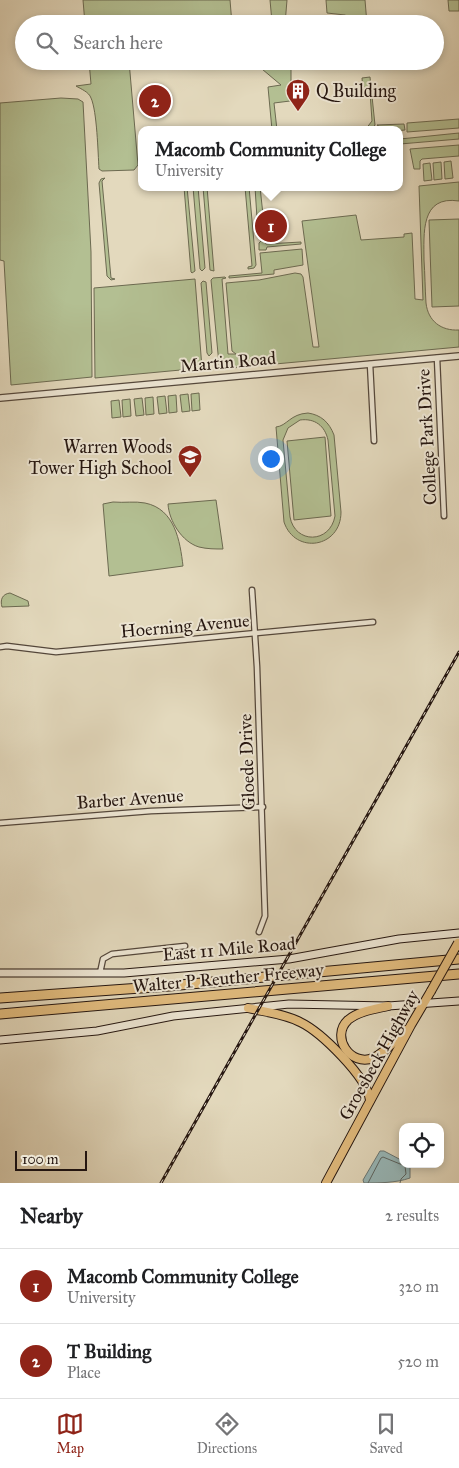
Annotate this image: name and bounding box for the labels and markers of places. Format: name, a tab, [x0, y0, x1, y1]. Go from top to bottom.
building icon: Q Building	[285, 78, 311, 112]
place label: Q Building	[316, 80, 397, 103]
pin: 2	[139, 82, 171, 120]
pin: 1	[255, 207, 287, 245]
place label: Warren Woods Tower High School	[28, 436, 172, 480]
school or university icon: Warren Woods Tower High School	[177, 444, 203, 478]

